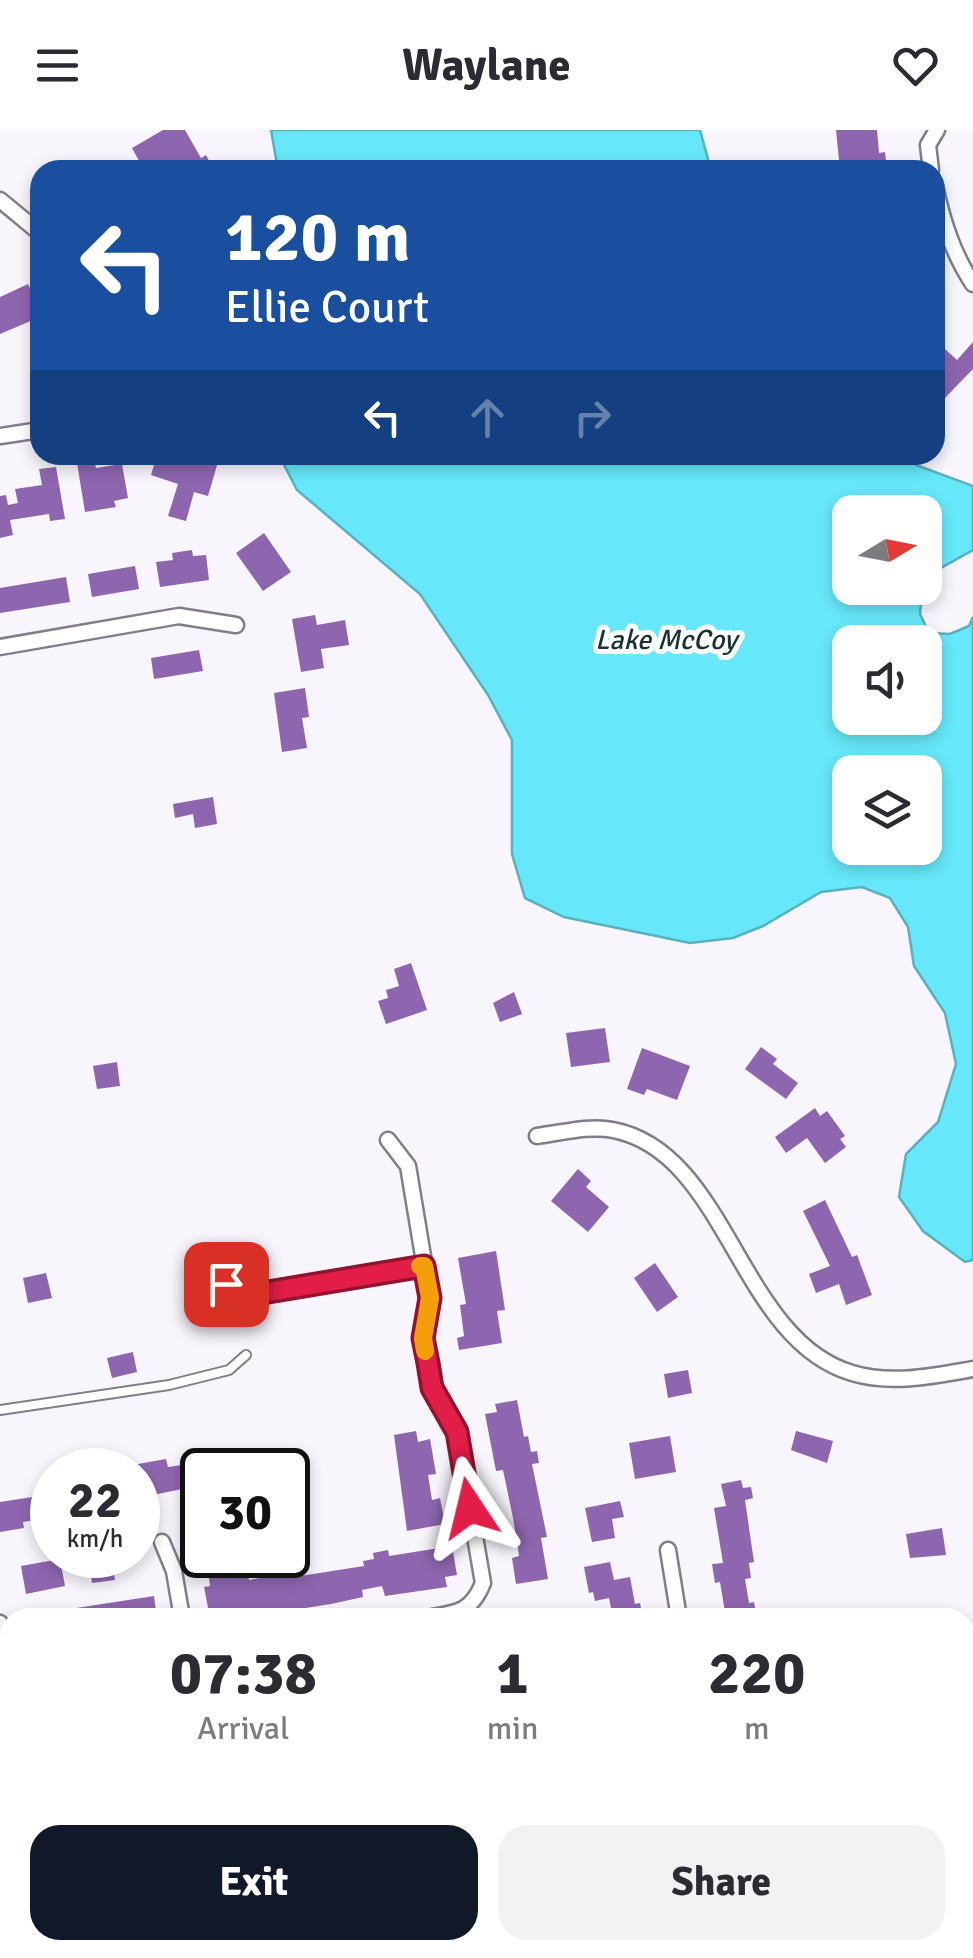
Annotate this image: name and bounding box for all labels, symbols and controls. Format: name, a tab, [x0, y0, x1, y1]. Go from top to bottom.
icon: menu	[30, 38, 85, 93]
text: Waylane	[402, 38, 571, 93]
icon: heart	[888, 38, 943, 93]
text: 120 m	[225, 194, 410, 280]
icon: left	[60, 200, 190, 330]
text: Ellie Court	[225, 280, 429, 335]
icon: left	[355, 390, 410, 445]
icon: ahead	[460, 390, 515, 445]
icon: right	[565, 390, 620, 445]
north arrow	[832, 495, 942, 605]
map controls	[832, 495, 942, 865]
water label: Lake McCoy	[595, 623, 741, 657]
button: sound	[832, 625, 942, 735]
button: layers	[832, 755, 942, 865]
pin	[184, 1242, 269, 1327]
icon: arrive	[199, 1257, 254, 1312]
speed limit sign: 30	[180, 1448, 310, 1578]
position arrow	[418, 1456, 522, 1560]
text: 22	[68, 1470, 122, 1532]
text: km/h	[67, 1523, 123, 1554]
text: 07:38	[170, 1637, 317, 1711]
text: 1	[496, 1637, 529, 1711]
text: 220	[708, 1637, 805, 1711]
text: Arrival	[197, 1709, 289, 1748]
text: min	[487, 1709, 538, 1748]
text: m	[744, 1709, 769, 1748]
button: Exit	[30, 1825, 478, 1940]
button: Share	[498, 1825, 945, 1940]

